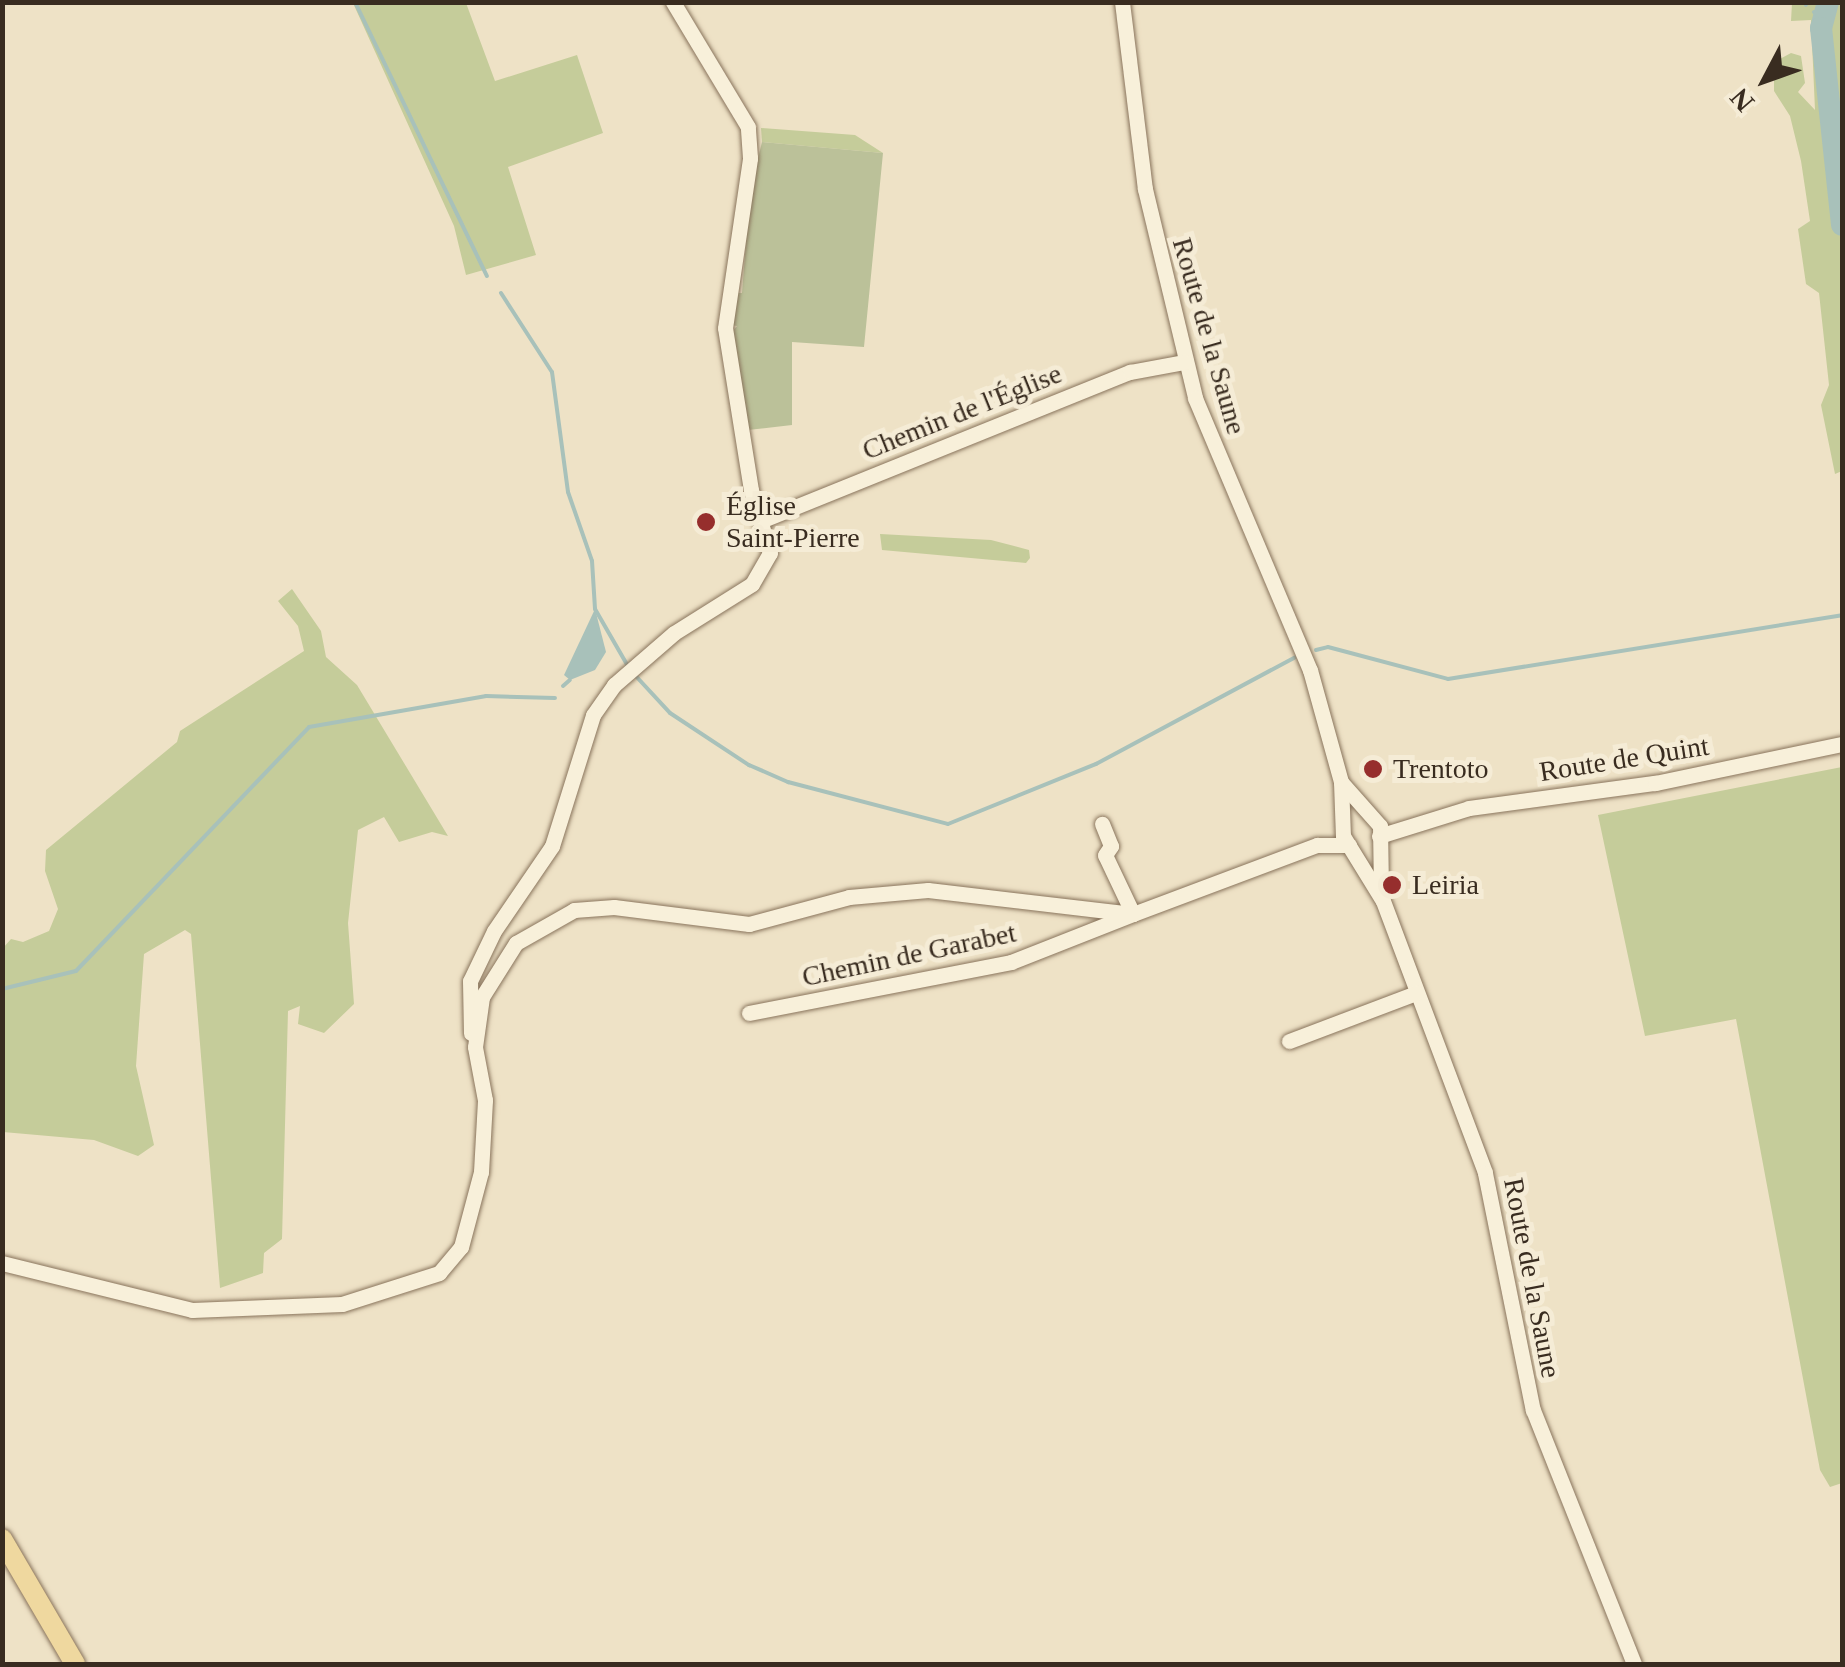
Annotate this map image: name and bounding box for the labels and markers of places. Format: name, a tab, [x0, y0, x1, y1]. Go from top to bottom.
place label: Église Saint-Pierre	[726, 489, 860, 555]
marker: Église Saint-Pierre	[695, 511, 717, 533]
place label: Trentoto	[1393, 752, 1488, 786]
marker: Trentoto	[1362, 758, 1384, 780]
place label: Leiria	[1412, 868, 1479, 902]
marker: Leiria	[1381, 874, 1403, 896]

